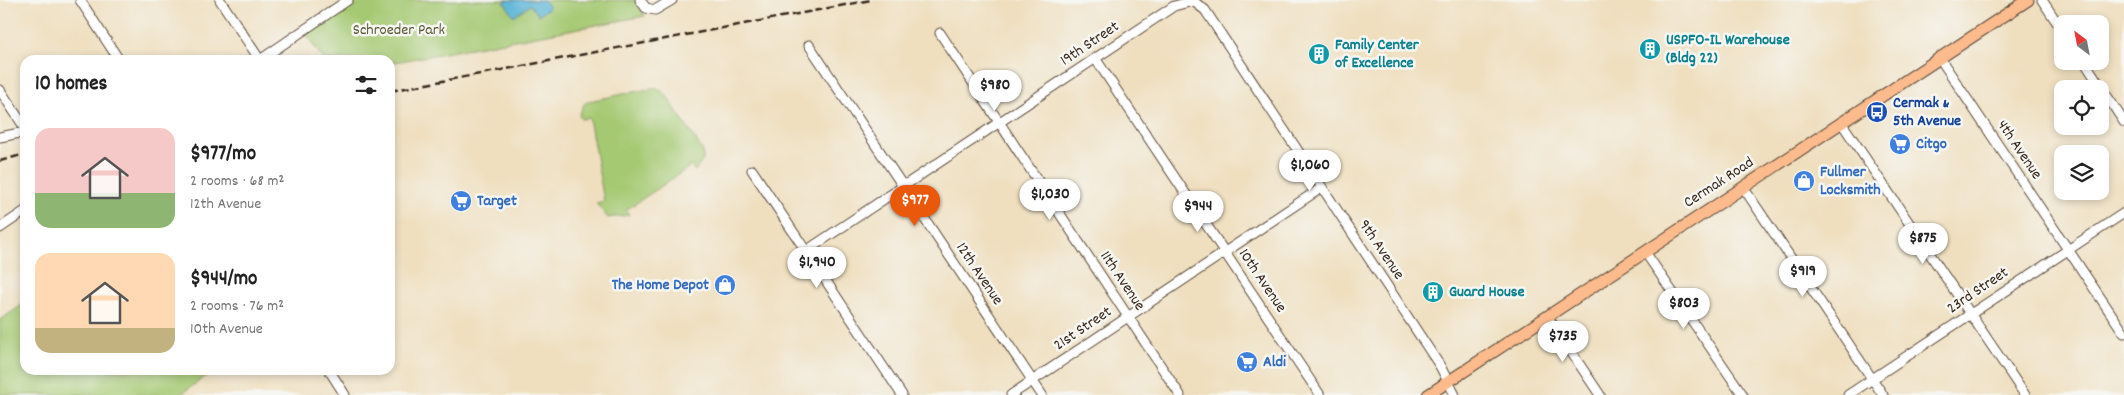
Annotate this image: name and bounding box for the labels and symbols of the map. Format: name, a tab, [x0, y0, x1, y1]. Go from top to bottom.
north arrow	[2054, 15, 2109, 70]
street label: 19th Street	[1056, 16, 1124, 72]
park label: Schroeder Park	[353, 19, 445, 42]
place label: USPFO-IL Warehouse (Bldg 22)	[1666, 29, 1790, 70]
place label: Family Center of Excellence	[1335, 34, 1420, 75]
building icon: USPFO-IL Warehouse (Bldg 22)	[1638, 37, 1662, 61]
building icon: Family Center of Excellence	[1307, 42, 1331, 66]
pin: $980	[965, 70, 1025, 112]
place label: Cermak & 5th Avenue	[1893, 92, 1961, 133]
bus stop icon: Cermak & 5th Avenue	[1865, 100, 1889, 124]
street label: 4th Avenue	[1991, 116, 2047, 184]
supermarket icon: Citgo	[1888, 132, 1912, 156]
place label: Citgo	[1916, 133, 1947, 156]
pin: $1,060	[1269, 150, 1351, 192]
street label: Cermak Road	[1679, 152, 1759, 214]
place label: Fullmer Locksmith	[1820, 161, 1881, 202]
shop icon: Fullmer Locksmith	[1792, 169, 1816, 193]
pin: $1,030	[1009, 178, 1091, 221]
pin: $977	[885, 184, 945, 227]
supermarket icon: Target	[449, 189, 473, 213]
place label: Target	[477, 190, 517, 213]
pin: $944	[1168, 190, 1228, 233]
street label: 9th Avenue	[1352, 215, 1410, 285]
pin: $875	[1893, 222, 1953, 265]
street label: 12th Avenue	[950, 238, 1008, 310]
street label: 10th Avenue	[1232, 244, 1292, 318]
pin: $1,940	[776, 246, 858, 289]
street label: 11th Avenue	[1094, 247, 1150, 315]
pin: $919	[1773, 256, 1833, 298]
street label: 23rd Street	[1943, 262, 2014, 320]
shop icon: The Home Depot	[713, 273, 737, 297]
place label: The Home Depot	[612, 274, 709, 297]
building icon: Guard House	[1421, 280, 1445, 304]
place label: Guard House	[1449, 281, 1525, 304]
pin: $803	[1654, 288, 1714, 330]
street label: 21st Street	[1049, 301, 1117, 357]
pin: $735	[1533, 320, 1593, 363]
supermarket icon: Aldi	[1235, 350, 1259, 374]
place label: Aldi	[1263, 351, 1286, 374]

